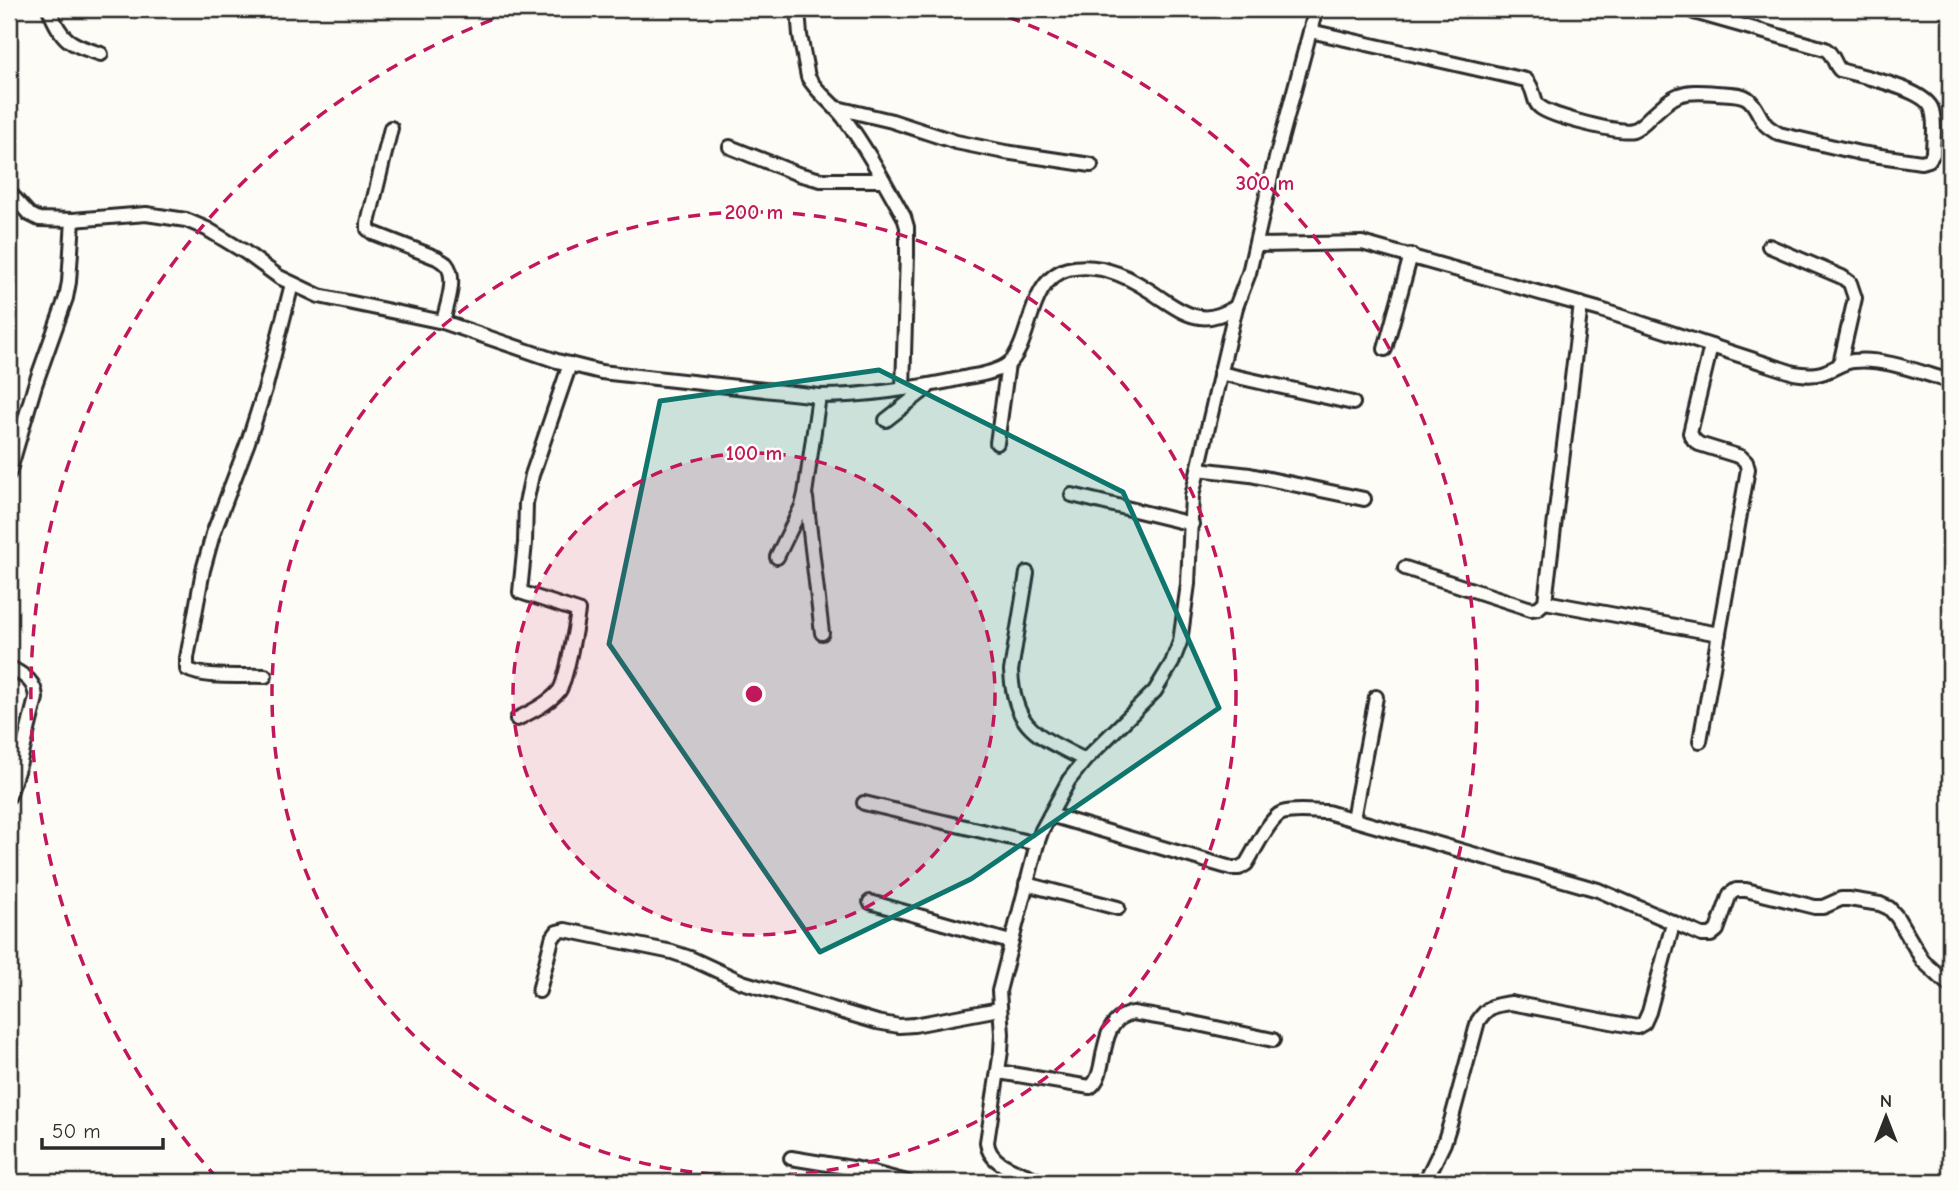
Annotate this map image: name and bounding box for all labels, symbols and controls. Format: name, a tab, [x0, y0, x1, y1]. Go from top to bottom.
text: 300 m	[1236, 171, 1294, 195]
text: 200 m	[725, 200, 783, 224]
text: 100 m	[726, 441, 782, 465]
centre of rings	[742, 682, 766, 706]
north arrow	[1850, 1082, 1920, 1152]
text: N	[1880, 1090, 1892, 1112]
scale bar	[42, 1107, 163, 1151]
text: 50 m	[52, 1119, 101, 1143]

